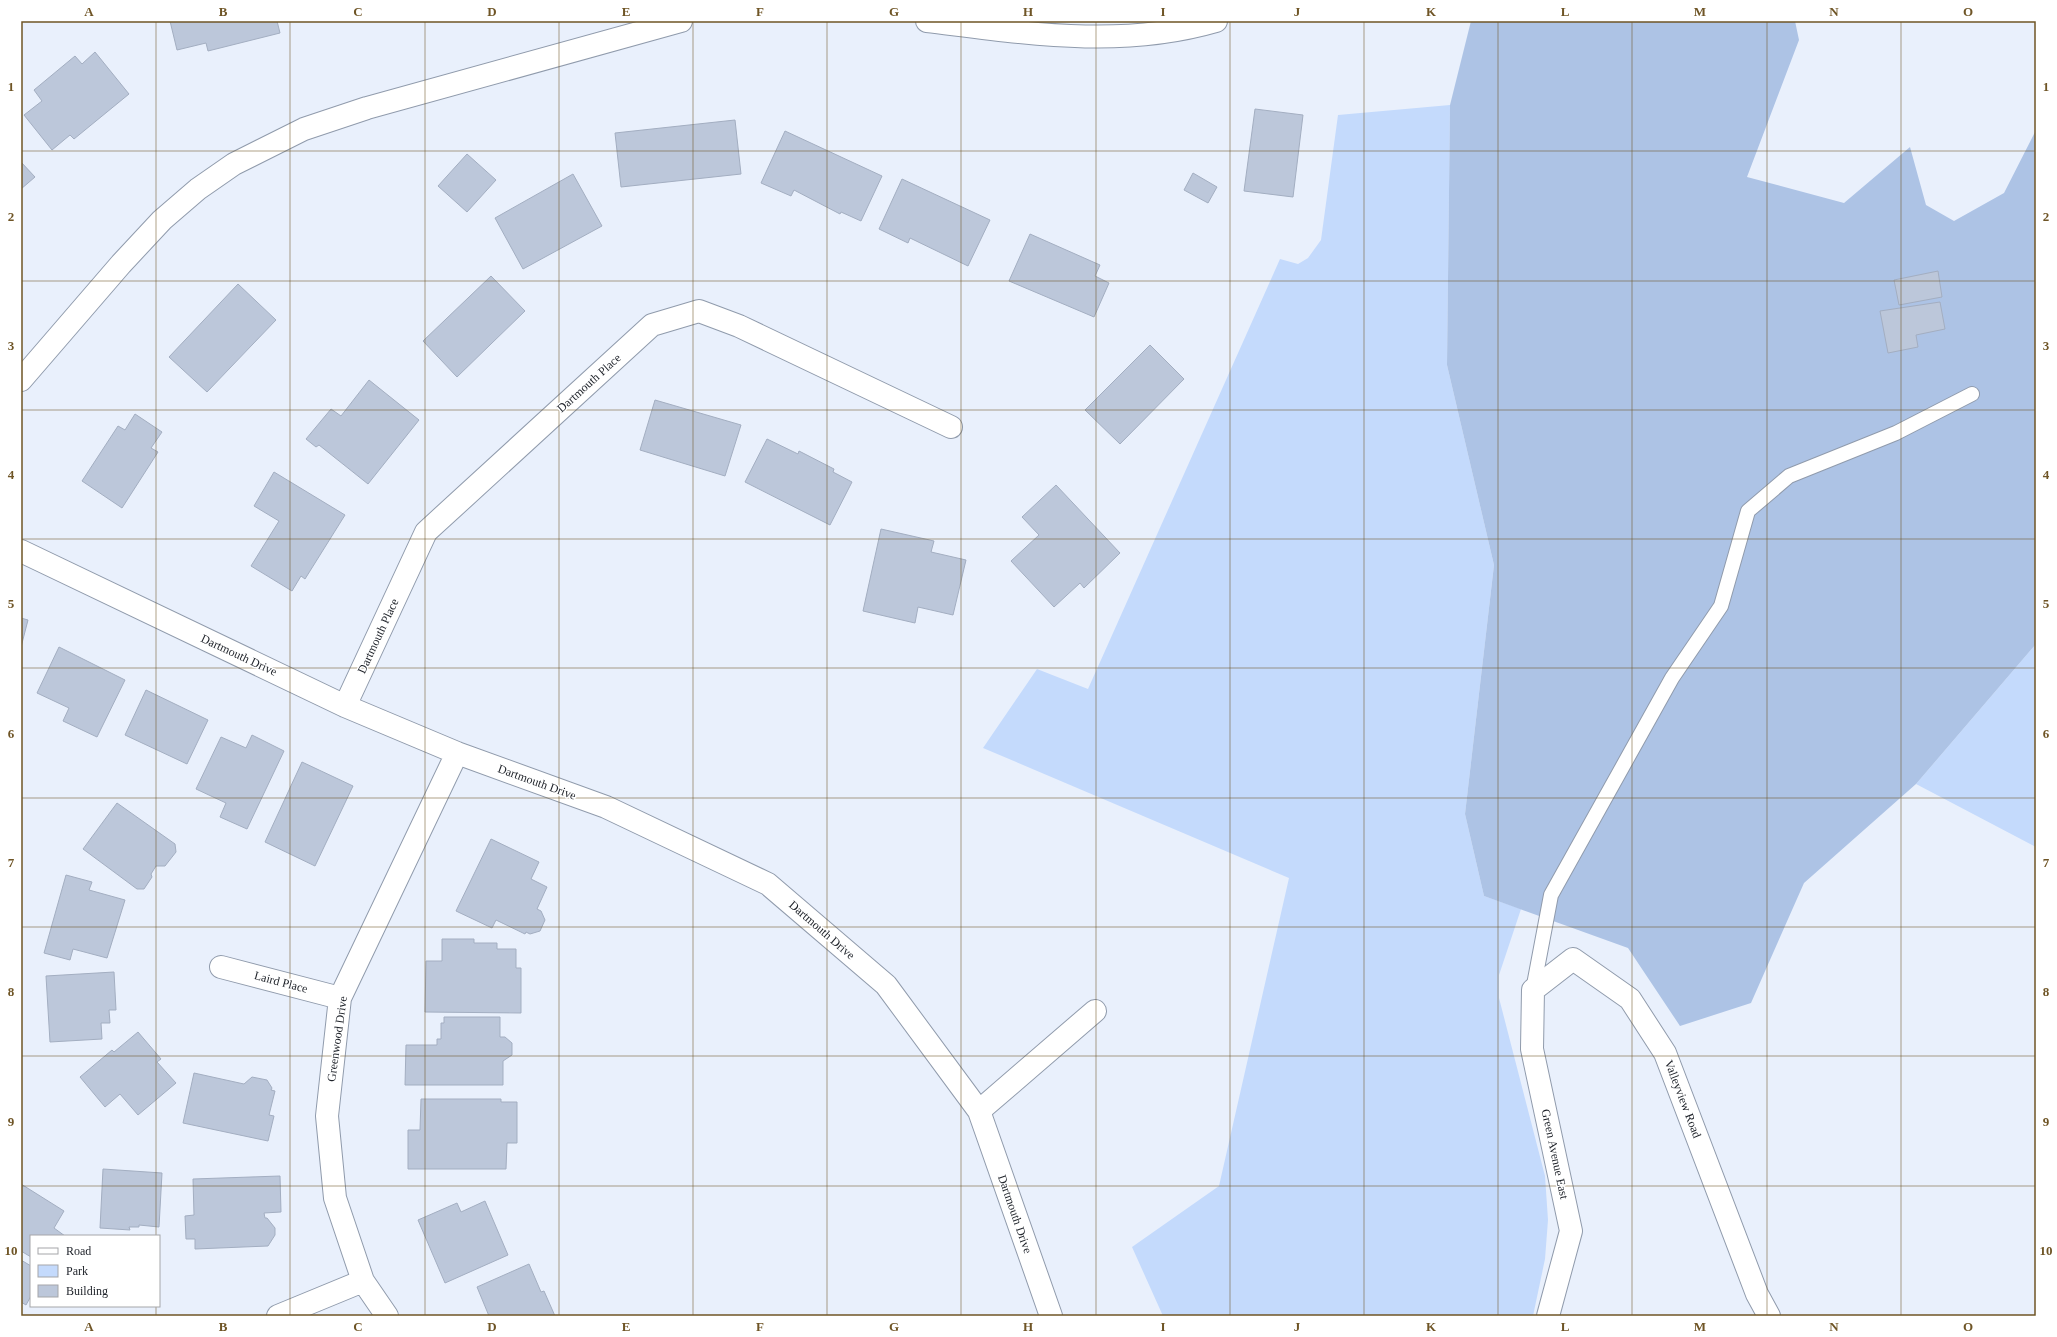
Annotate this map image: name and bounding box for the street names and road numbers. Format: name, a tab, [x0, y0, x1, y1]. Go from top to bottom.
street label: Dartmouth Place	[554, 351, 624, 415]
street label: Dartmouth Place	[355, 596, 401, 676]
street label: Dartmouth Drive	[199, 631, 279, 679]
street label: Dartmouth Drive	[496, 761, 578, 803]
street label: Dartmouth Drive	[786, 898, 858, 962]
street label: Laird Place	[253, 968, 309, 996]
street label: Greenwood Drive	[324, 995, 350, 1083]
street label: Valleyview Road	[1662, 1058, 1704, 1140]
street label: Green Avenue East	[1539, 1108, 1572, 1201]
street label: Dartmouth Drive	[995, 1173, 1035, 1255]

